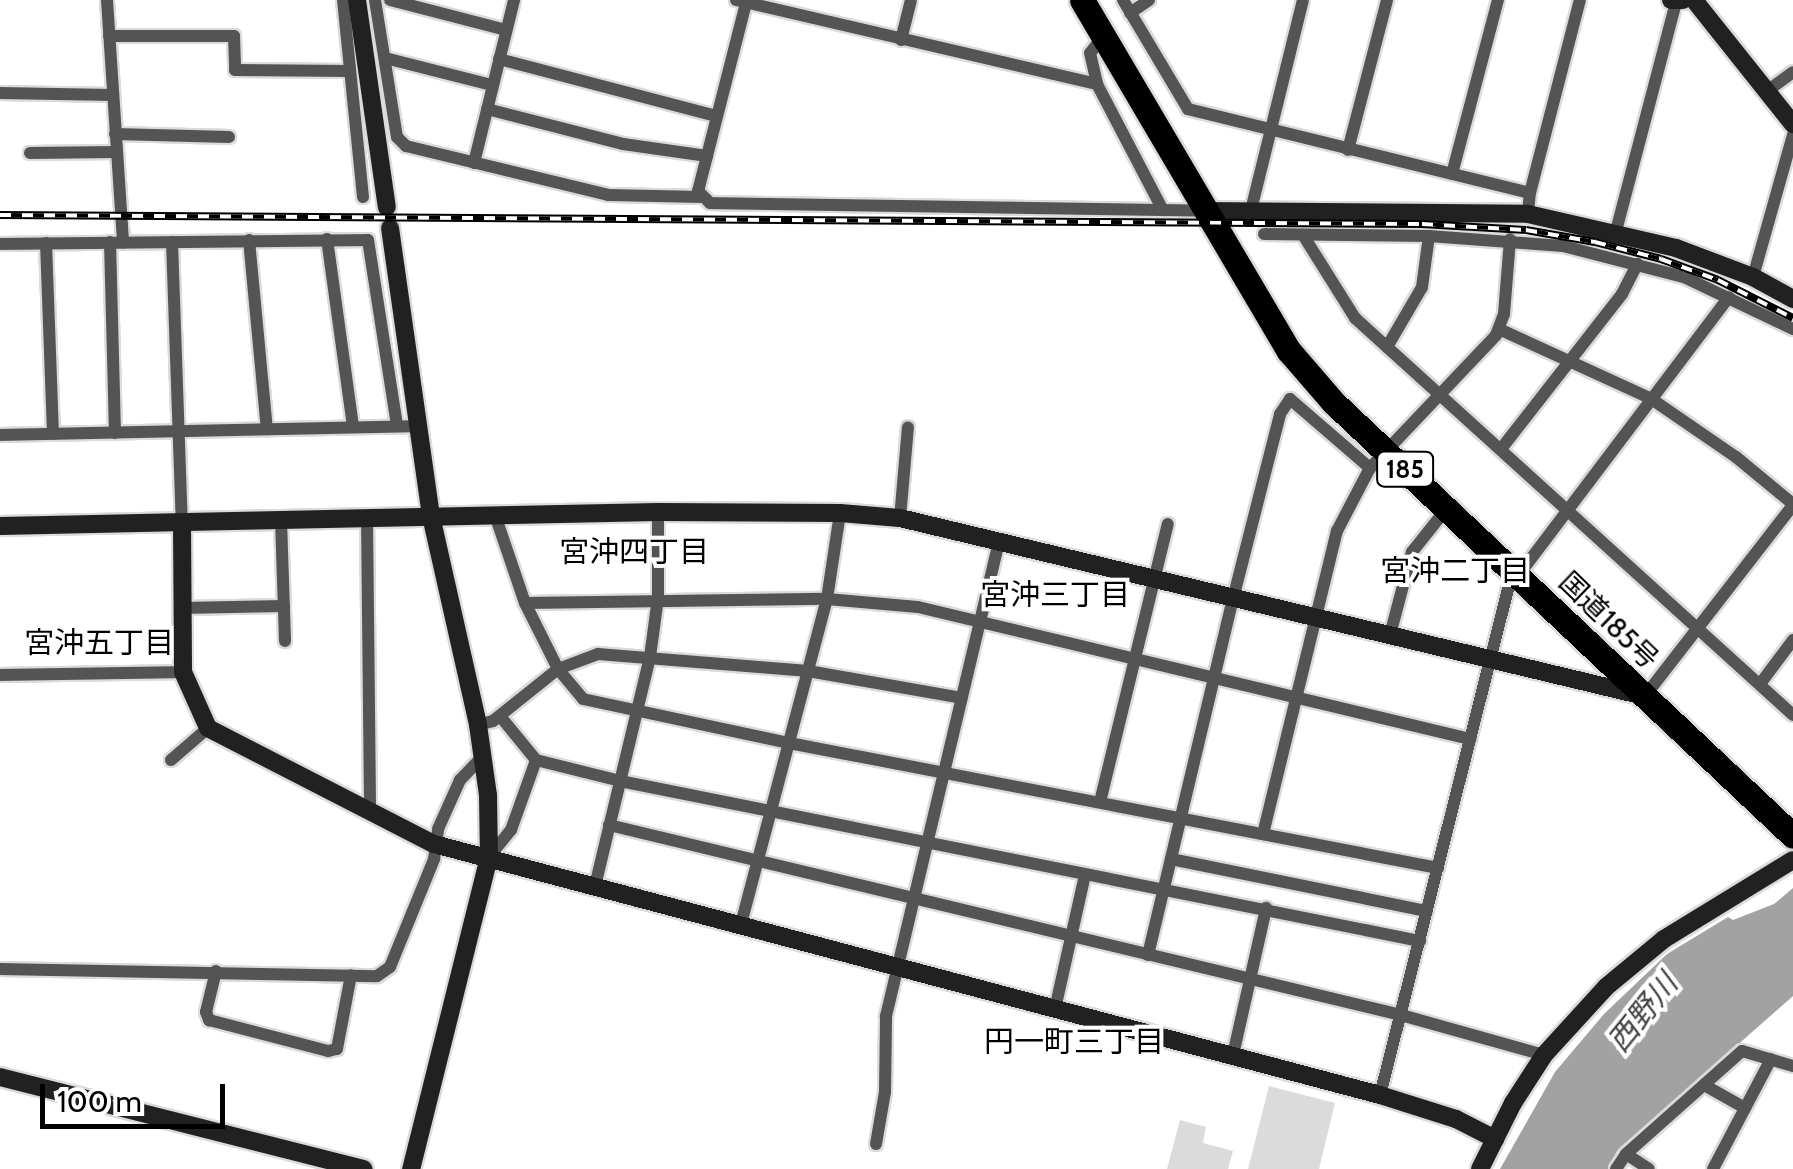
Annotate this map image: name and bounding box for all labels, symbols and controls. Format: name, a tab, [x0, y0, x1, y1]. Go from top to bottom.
road number: 185	[1375, 449, 1435, 489]
district label: 宮沖四丁目	[559, 534, 709, 570]
district label: 宮沖二丁目	[1380, 553, 1530, 589]
street label: 国道185号	[1552, 564, 1666, 676]
district label: 宮沖三丁目	[980, 577, 1130, 613]
district label: 宮沖五丁目	[24, 625, 174, 661]
water label: 西野川	[1601, 967, 1685, 1059]
district label: 円一町三丁目	[984, 1024, 1164, 1060]
scale bar	[45, 1064, 230, 1126]
text: 100 m	[57, 1083, 142, 1120]

